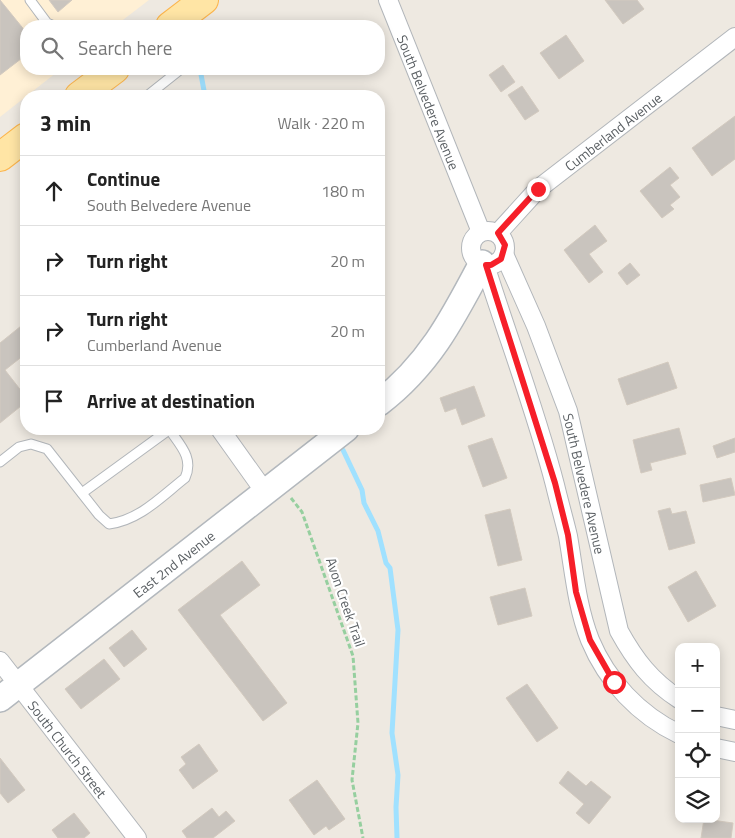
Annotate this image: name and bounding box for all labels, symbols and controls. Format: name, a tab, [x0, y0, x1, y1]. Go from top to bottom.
search box	[20, 20, 385, 75]
street label: South Belvedere Avenue	[392, 31, 465, 173]
text: Search here	[78, 33, 172, 62]
icon: search	[38, 34, 66, 62]
street label: Cumberland Avenue	[560, 87, 666, 176]
text: 3 min	[40, 107, 91, 139]
text: Walk · 220 m	[277, 111, 365, 135]
text: Continue	[87, 164, 160, 193]
icon: ahead	[40, 177, 68, 205]
route end	[527, 178, 550, 201]
text: 180 m	[321, 179, 365, 203]
text: South Belvedere Avenue	[87, 193, 251, 217]
text: Turn right	[87, 246, 168, 275]
icon: right	[40, 247, 68, 275]
text: 20 m	[330, 249, 365, 273]
text: Turn right	[87, 304, 168, 333]
icon: right	[40, 317, 68, 345]
text: 20 m	[330, 319, 365, 343]
text: Cumberland Avenue	[87, 333, 222, 357]
text: Arrive at destination	[87, 386, 255, 415]
icon: arrive	[40, 387, 68, 415]
street label: South Belvedere Avenue	[558, 411, 611, 556]
street label: East 2nd Avenue	[128, 525, 219, 602]
street label: Avon Creek Trail	[321, 555, 371, 649]
map controls	[675, 643, 720, 823]
button: +	[675, 643, 720, 688]
route start	[603, 671, 626, 694]
button: −	[675, 688, 720, 733]
street label: South Church Street	[23, 696, 112, 802]
button: locate	[675, 733, 720, 778]
button: layers	[675, 778, 720, 823]

